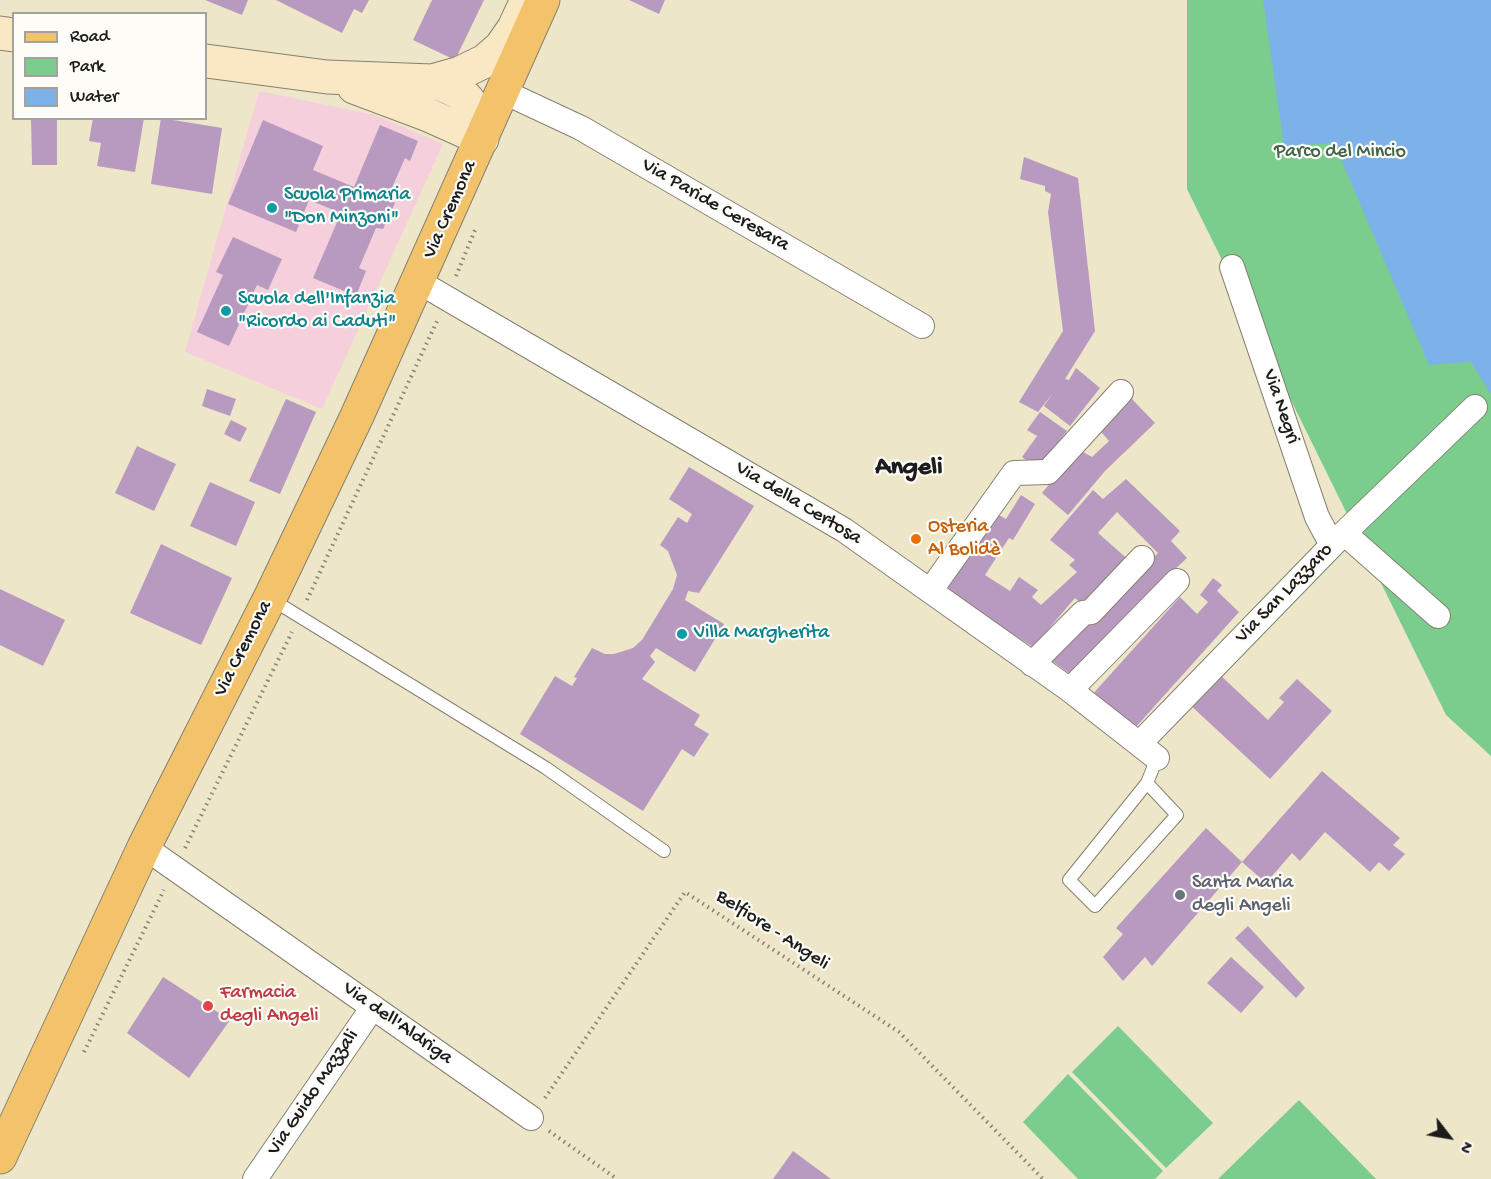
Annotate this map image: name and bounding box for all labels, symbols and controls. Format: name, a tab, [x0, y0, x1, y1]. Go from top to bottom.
legend	[12, 12, 207, 120]
text: Road	[70, 27, 109, 48]
text: Park	[70, 57, 104, 78]
text: Water	[70, 87, 118, 108]
park label: Parco del Mincio	[1274, 141, 1406, 165]
street label: Via Paride Ceresara	[637, 154, 793, 258]
street label: Via Cremona	[419, 157, 483, 263]
place label: Scuola Primaria "Don Minzoni"	[284, 184, 410, 231]
marker: Scuola Primaria "Don Minzoni"	[265, 201, 279, 215]
place label: Scuola dell'Infanzia "Ricordo ai Caduti"	[238, 288, 396, 335]
marker: Scuola dell'Infanzia "Ricordo ai Caduti"	[219, 304, 233, 318]
street label: Via Negri	[1256, 366, 1304, 448]
district label: Angeli	[875, 453, 943, 485]
street label: Via della Certosa	[730, 457, 866, 551]
place label: Osteria Al Bolidè	[928, 516, 1000, 563]
marker: Osteria Al Bolidè	[909, 532, 923, 546]
street label: Via San Lazzaro	[1231, 539, 1339, 649]
street label: Via Cremona	[210, 597, 278, 701]
place label: Villa Margherita	[694, 622, 829, 646]
marker: Villa Margherita	[675, 627, 689, 641]
place label: Santa Maria degli Angeli	[1192, 872, 1293, 919]
street label: Belfiore - Angeli	[711, 885, 833, 977]
marker: Santa Maria degli Angeli	[1173, 888, 1187, 902]
street label: Via dell'Aldriga	[337, 977, 457, 1071]
place label: Farmacia degli Angeli	[220, 982, 319, 1029]
marker: Farmacia degli Angeli	[201, 999, 215, 1013]
street label: Via Guido Mazzali	[263, 1025, 365, 1161]
north arrow	[1419, 1107, 1479, 1167]
text: N	[1454, 1137, 1476, 1156]

